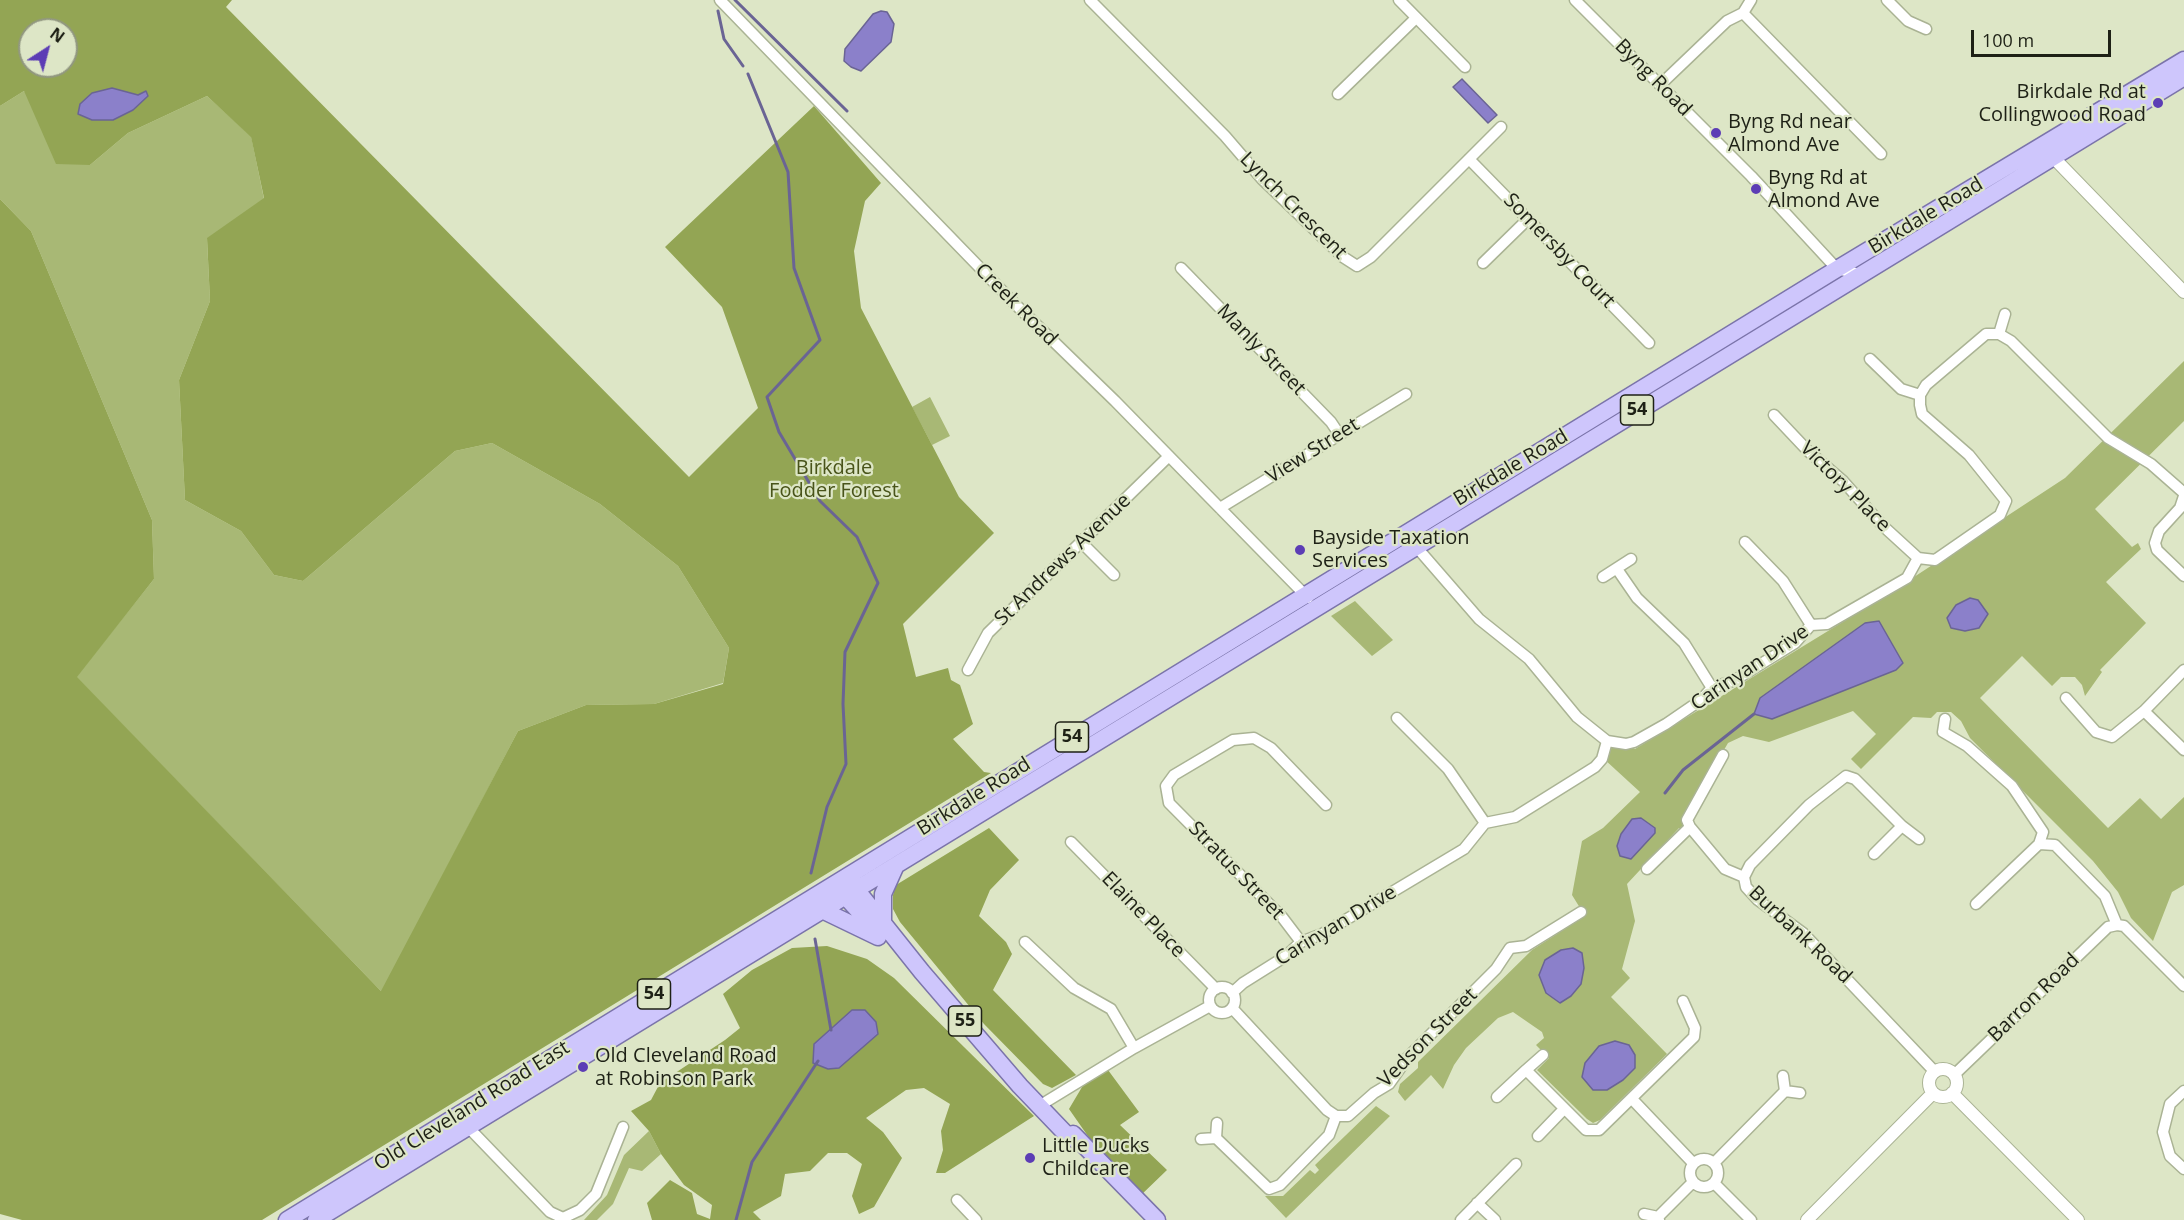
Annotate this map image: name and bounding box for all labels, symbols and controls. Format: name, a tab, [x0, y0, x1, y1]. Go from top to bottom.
north arrow	[18, 18, 78, 78]
scale bar	[1974, 18, 2114, 56]
text: N	[46, 22, 69, 48]
text: 100 m	[1982, 28, 2034, 52]
street label: Byng Road	[1610, 35, 1696, 121]
place label: Birkdale Rd at Collingwood Road	[1978, 80, 2146, 127]
marker: Birkdale Rd at Collingwood Road	[2151, 96, 2165, 110]
place label: Byng Rd near Almond Ave	[1728, 110, 1852, 157]
marker: Byng Rd near Almond Ave	[1709, 126, 1723, 140]
street label: Lynch Crescent	[1234, 147, 1352, 265]
place label: Byng Rd at Almond Ave	[1768, 166, 1880, 213]
street label: Birkdale Road	[1864, 172, 1988, 260]
marker: Byng Rd at Almond Ave	[1749, 182, 1763, 196]
street label: Somersby Court	[1498, 189, 1620, 313]
street label: Creek Road	[970, 259, 1062, 351]
street label: Manly Street	[1212, 299, 1310, 401]
road number: 54	[1620, 395, 1654, 425]
street label: View Street	[1262, 413, 1364, 489]
street label: Birkdale Road	[1449, 424, 1573, 512]
street label: Victory Place	[1795, 437, 1895, 537]
park label: Birkdale Fodder Forest	[769, 456, 899, 503]
street label: St Andrews Avenue	[990, 489, 1136, 631]
place label: Bayside Taxation Services	[1312, 526, 1469, 573]
marker: Bayside Taxation Services	[1293, 543, 1307, 557]
street label: Carinyan Drive	[1687, 620, 1813, 716]
road number: 54	[1056, 722, 1088, 752]
street label: Birkdale Road	[913, 753, 1035, 841]
street label: Stratus Street	[1183, 817, 1289, 925]
street label: Elaine Place	[1096, 867, 1190, 963]
street label: Carinyan Drive	[1271, 880, 1401, 972]
street label: Burbank Road	[1743, 881, 1857, 989]
street label: Barron Road	[1983, 949, 2085, 1047]
road number: 54	[638, 979, 670, 1009]
street label: Vedson Street	[1373, 983, 1483, 1093]
road number: 55	[948, 1006, 982, 1036]
street label: Old Cleveland Road East	[370, 1036, 574, 1176]
place label: Old Cleveland Road at Robinson Park	[595, 1044, 777, 1091]
marker: Old Cleveland Road at Robinson Park	[576, 1060, 590, 1074]
place label: Little Ducks Childcare	[1042, 1134, 1150, 1181]
marker: Little Ducks Childcare	[1023, 1151, 1037, 1165]

